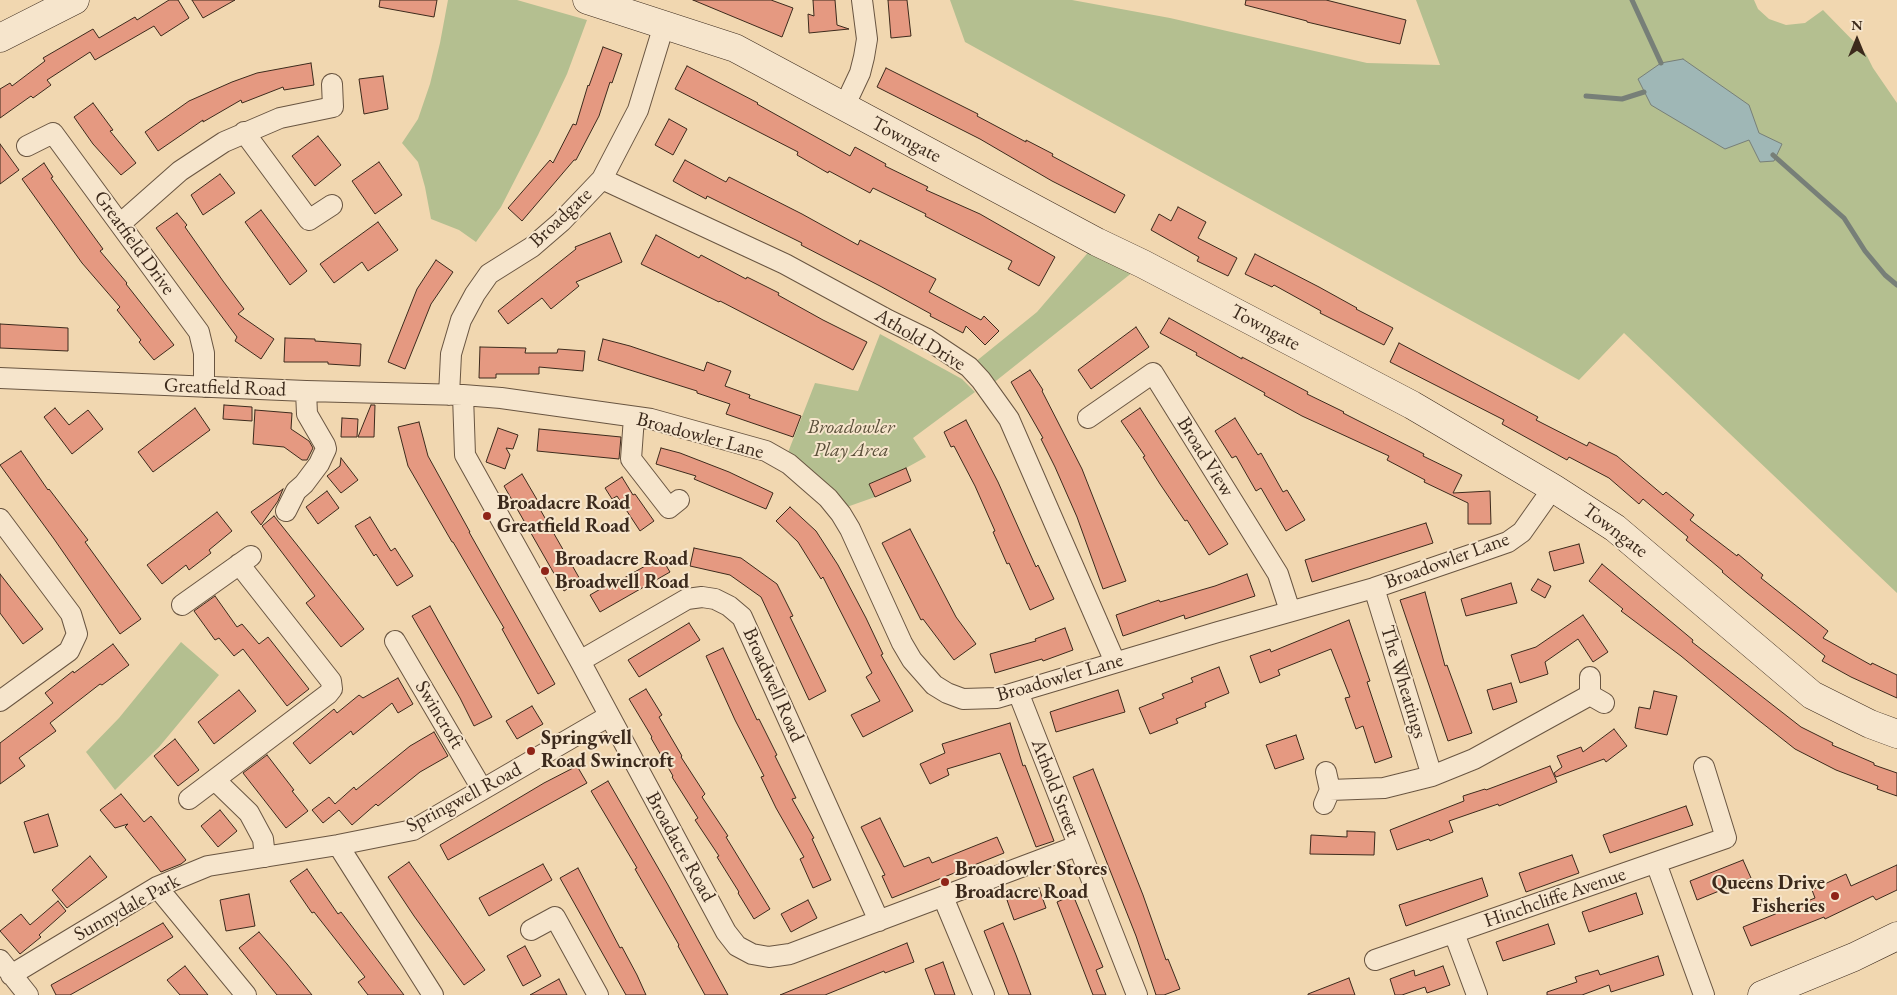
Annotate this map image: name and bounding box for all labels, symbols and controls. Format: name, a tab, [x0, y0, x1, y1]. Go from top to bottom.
north arrow	[1832, 15, 1882, 65]
text: N	[1851, 16, 1863, 34]
street label: Towngate	[867, 112, 945, 168]
street label: Broadgate	[525, 183, 597, 253]
street label: Greatfield Drive	[88, 186, 180, 300]
street label: Towngate	[1226, 300, 1304, 356]
street label: Athold Drive	[870, 304, 970, 376]
street label: Greatfield Road	[163, 374, 287, 402]
street label: Broadowler Lane	[634, 408, 766, 464]
street label: Broad View	[1171, 413, 1239, 501]
park label: Broadowler Play Area	[808, 416, 894, 463]
place label: Broadacre Road Greatfield Road	[497, 492, 630, 539]
street label: Towngate	[1577, 499, 1653, 563]
marker: Broadacre Road Greatfield Road	[481, 510, 493, 522]
street label: Broadowler Lane	[1382, 527, 1512, 595]
place label: Broadacre Road Broadwell Road	[555, 548, 689, 595]
marker: Broadacre Road Broadwell Road	[539, 565, 551, 577]
street label: The Wheatings	[1374, 623, 1432, 741]
street label: Broadwell Road	[737, 624, 809, 746]
street label: Broadowler Lane	[994, 648, 1126, 708]
street label: Swincroft	[409, 676, 469, 754]
place label: Springwell Road Swincroft	[541, 727, 674, 774]
street label: Athold Street	[1025, 736, 1085, 840]
marker: Springwell Road Swincroft	[525, 745, 537, 757]
street label: Springwell Road	[402, 758, 526, 838]
street label: Broadacre Road	[640, 788, 720, 906]
place label: Broadowler Stores Broadacre Road	[955, 858, 1107, 905]
street label: Hinchcliffe Avenue	[1481, 863, 1629, 933]
street label: Sunnydale Park	[70, 869, 184, 947]
place label: Queens Drive Fisheries	[1712, 872, 1825, 919]
marker: Broadowler Stores Broadacre Road	[939, 876, 951, 888]
marker: Queens Drive Fisheries	[1829, 890, 1841, 902]

